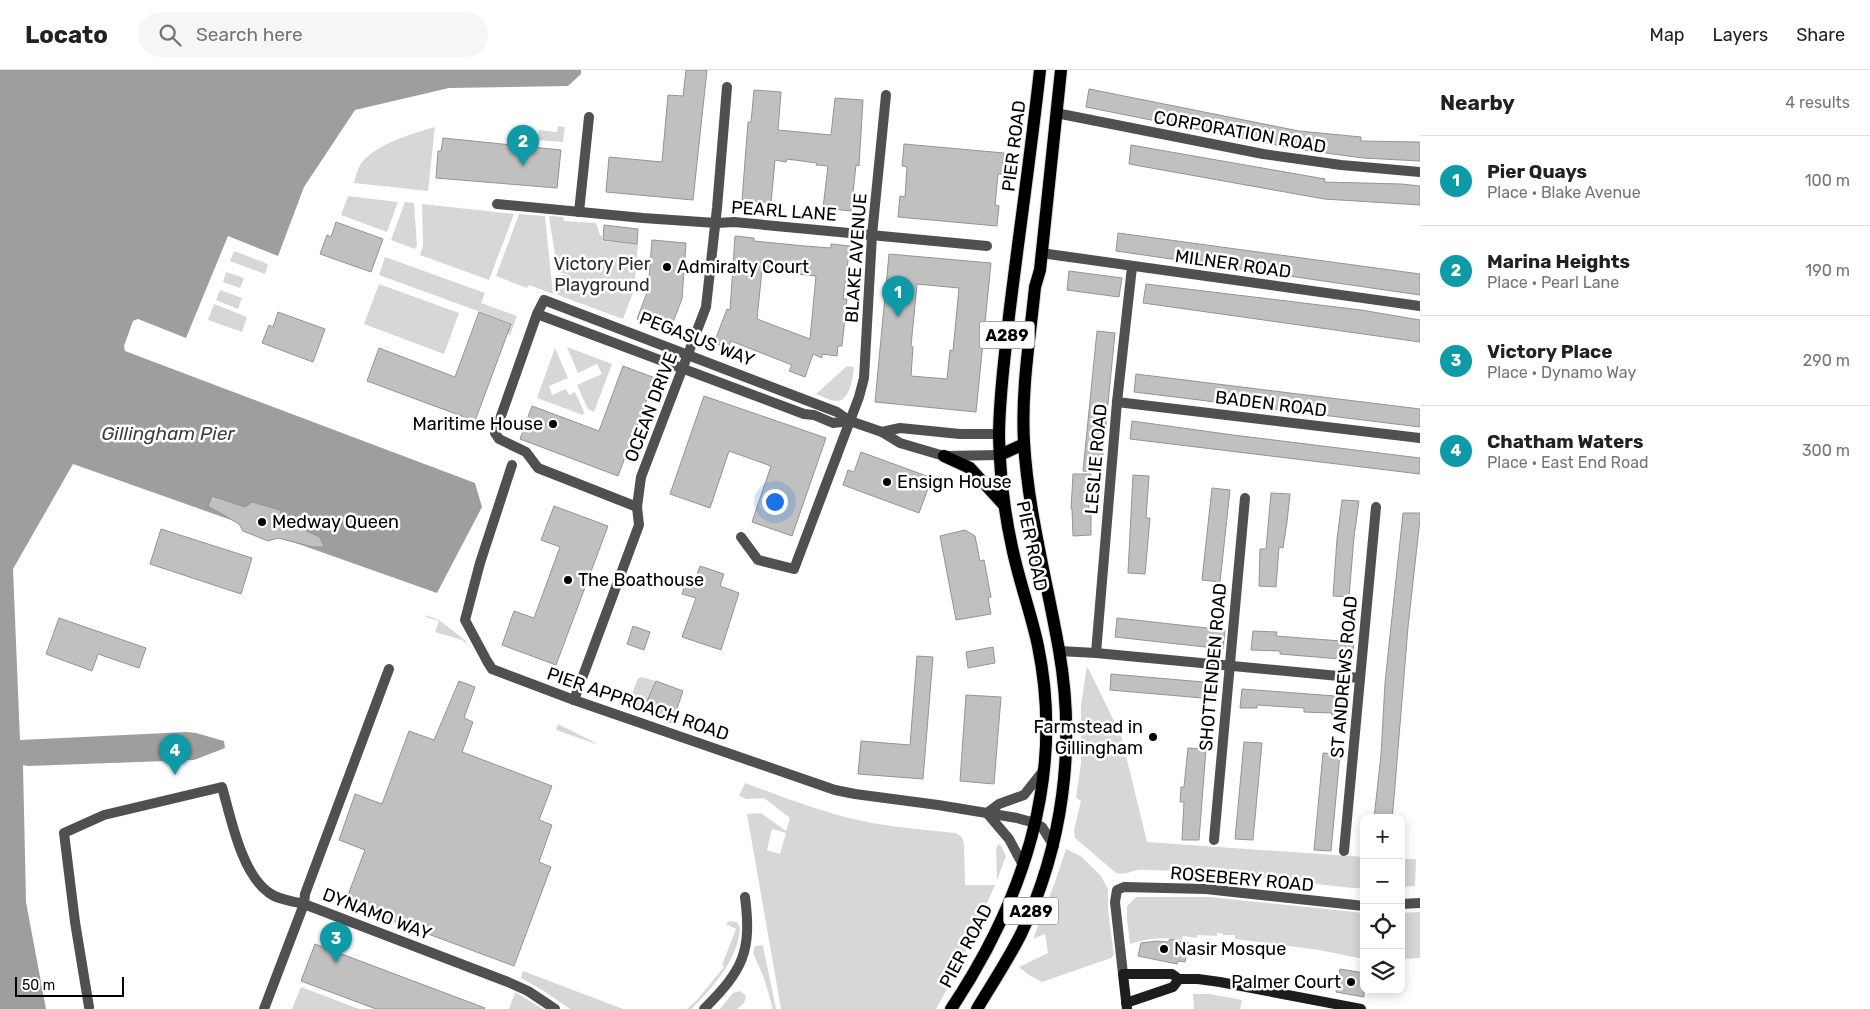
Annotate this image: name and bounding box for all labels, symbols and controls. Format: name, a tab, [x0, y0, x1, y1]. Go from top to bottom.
search box	[138, 12, 488, 57]
text: Locato	[25, 21, 108, 49]
icon: search	[156, 21, 184, 49]
text: Search here	[196, 23, 303, 46]
text: Map	[1650, 24, 1685, 46]
text: Layers	[1713, 24, 1768, 46]
text: Share	[1796, 24, 1845, 46]
text: Nearby	[1440, 90, 1515, 115]
text: 4 results	[1785, 93, 1850, 112]
street label: PIER ROAD	[997, 99, 1031, 193]
street label: CORPORATION ROAD	[1152, 106, 1328, 158]
pin: 2	[507, 125, 539, 166]
text: Pier Quays	[1487, 160, 1587, 183]
text: 1	[1452, 171, 1460, 190]
text: 100 m	[1805, 171, 1850, 190]
text: Place · Blake Avenue	[1487, 183, 1641, 202]
street label: BLAKE AVENUE	[840, 192, 872, 324]
street label: PEARL LANE	[730, 196, 838, 226]
street label: MILNER ROAD	[1173, 245, 1293, 283]
text: Marina Heights	[1487, 250, 1630, 273]
park label: Victory Pier Playground	[554, 253, 651, 296]
place label: Admiralty Court	[677, 256, 809, 278]
marker: Admiralty Court	[661, 261, 673, 273]
text: 2	[1451, 261, 1461, 280]
text: 190 m	[1805, 261, 1850, 280]
text: Place · Pearl Lane	[1487, 273, 1619, 292]
pin: 1	[882, 276, 914, 317]
street label: PEGASUS WAY	[636, 307, 758, 371]
road number: A289	[980, 322, 1034, 348]
text: Victory Place	[1487, 340, 1613, 363]
street label: OCEAN DRIVE	[620, 349, 682, 465]
text: 3	[1451, 351, 1461, 370]
text: 290 m	[1803, 351, 1850, 370]
text: Place · Dynamo Way	[1487, 363, 1636, 382]
street label: BADEN ROAD	[1214, 386, 1328, 422]
street label: LESLIE ROAD	[1080, 403, 1112, 515]
place label: Maritime House	[412, 413, 543, 435]
marker: Maritime House	[547, 418, 559, 430]
water label: Gillingham Pier	[101, 422, 235, 445]
text: Chatham Waters	[1487, 430, 1643, 453]
text: 4	[1451, 441, 1461, 460]
text: 300 m	[1802, 441, 1850, 460]
text: Place · East End Road	[1487, 453, 1649, 472]
place label: Ensign House	[897, 471, 1012, 493]
marker: Ensign House	[881, 476, 893, 488]
your location	[762, 489, 788, 515]
street label: PIER ROAD	[1012, 499, 1052, 593]
place label: Medway Queen	[272, 511, 399, 533]
marker: Medway Queen	[256, 516, 268, 528]
place label: The Boathouse	[578, 569, 704, 591]
marker: The Boathouse	[562, 574, 574, 586]
street label: SHOTTENDEN ROAD	[1195, 582, 1231, 752]
street label: ST ANDREWS ROAD	[1326, 595, 1362, 759]
street label: PIER APPROACH ROAD	[544, 662, 732, 746]
place label: Farmstead in Gillingham	[1034, 716, 1143, 759]
marker: Farmstead in Gillingham	[1147, 731, 1159, 743]
pin: 4	[159, 734, 191, 775]
map controls	[1360, 814, 1405, 994]
button: +	[1360, 814, 1405, 859]
button: −	[1360, 859, 1405, 904]
street label: ROSEBERY ROAD	[1169, 862, 1315, 896]
street label: DYNAMO WAY	[319, 883, 435, 945]
road number: A289	[1004, 898, 1058, 924]
street label: PIER ROAD	[935, 900, 997, 992]
button: locate	[1360, 904, 1405, 949]
pin: 3	[320, 922, 352, 963]
place label: Nasir Mosque	[1174, 938, 1286, 960]
marker: Nasir Mosque	[1158, 943, 1170, 955]
button: layers	[1360, 949, 1405, 994]
place label: Palmer Court	[1231, 971, 1341, 993]
scale bar	[15, 974, 124, 997]
marker: Palmer Court	[1345, 976, 1357, 988]
text: 50 m	[22, 977, 55, 994]

